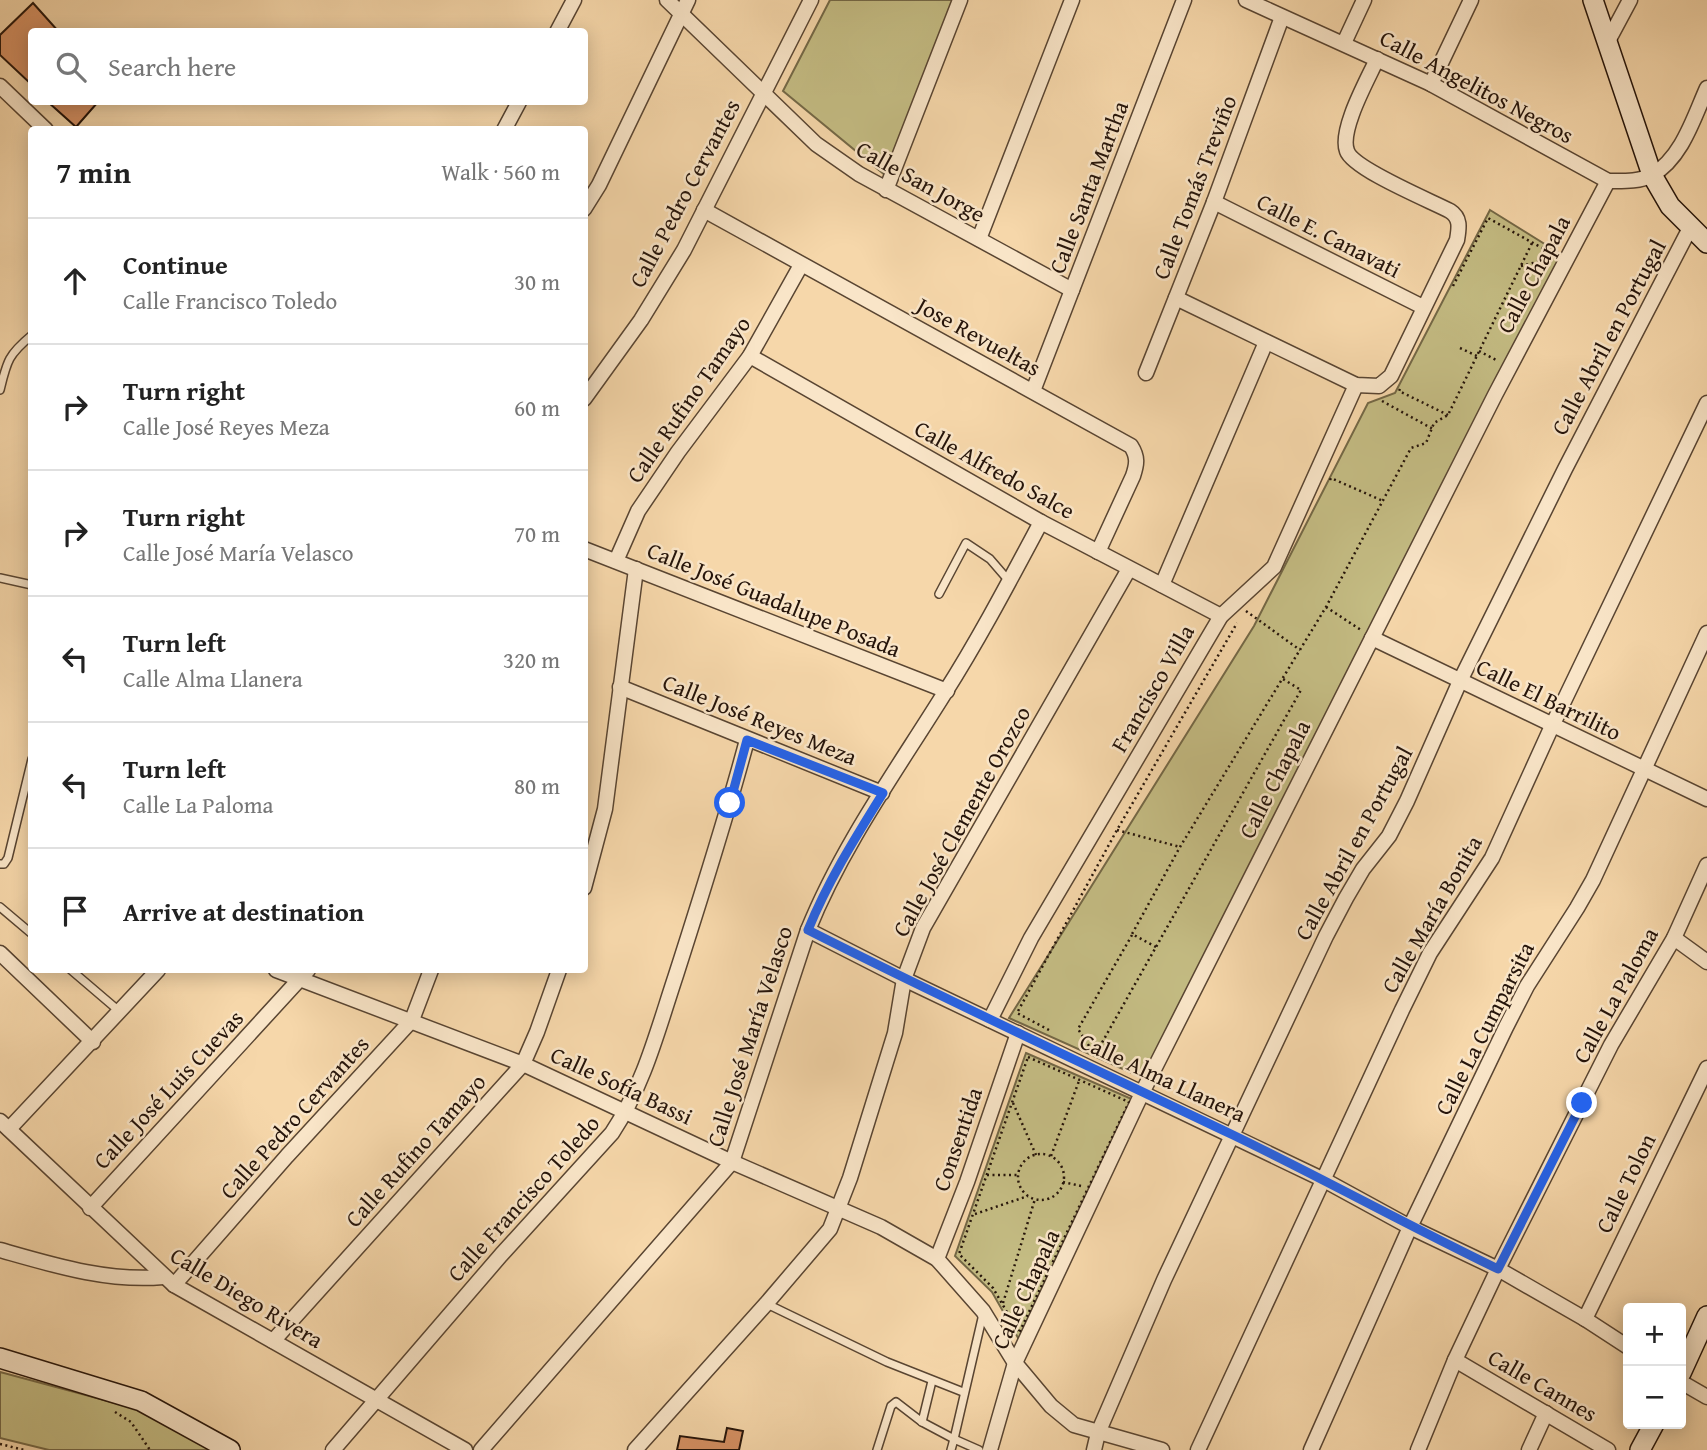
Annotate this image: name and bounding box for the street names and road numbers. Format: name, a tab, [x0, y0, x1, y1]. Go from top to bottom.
street label: Calle Angelitos Negros	[1374, 21, 1580, 151]
street label: Calle Tomás Treviño	[1144, 90, 1244, 284]
street label: Calle Pedro Cervantes	[620, 93, 748, 293]
street label: Calle Santa Martha	[1040, 96, 1136, 278]
street label: Calle San Jorge	[850, 132, 992, 230]
street label: Calle E. Canavati	[1251, 185, 1407, 285]
street label: Calle Chapala	[1488, 209, 1578, 339]
street label: Calle Abril en Portugal	[1542, 233, 1674, 441]
street label: Jose Revueltas	[908, 287, 1047, 384]
street label: Calle Rufino Tamayo	[618, 309, 758, 489]
street label: Calle Alfredo Salce	[909, 411, 1081, 527]
street label: Calle José Guadalupe Posada	[642, 533, 906, 665]
street label: Francisco Villa	[1102, 618, 1202, 758]
street label: Calle El Barrilito	[1471, 650, 1627, 748]
street label: Calle José Reyes Meza	[658, 665, 862, 773]
street label: Calle José Clemente Orozco	[884, 700, 1038, 942]
street label: Calle Chapala	[1230, 714, 1318, 844]
street label: Calle Abril en Portugal	[1286, 740, 1420, 946]
street label: Calle María Bonita	[1372, 829, 1490, 999]
street label: Calle José María Velasco	[698, 921, 800, 1151]
street label: Calle La Paloma	[1564, 921, 1666, 1069]
street label: Calle La Cumparsita	[1426, 936, 1542, 1120]
street label: Calle José Luis Cuevas	[85, 1002, 251, 1176]
street label: Calle Alma Llanera	[1075, 1024, 1251, 1130]
street label: Calle Pedro Cervantes	[212, 1028, 376, 1206]
street label: Calle Sofía Bassi	[545, 1038, 699, 1132]
street label: Calle Rufino Tamayo	[337, 1066, 493, 1234]
street label: Consentida	[924, 1083, 990, 1195]
street label: Calle Francisco Toledo	[439, 1107, 607, 1289]
street label: Calle Tolon	[1587, 1128, 1663, 1238]
street label: Calle Chapala	[983, 1223, 1067, 1354]
street label: Calle Diego Rivera	[164, 1238, 330, 1356]
street label: Calle Cannes	[1482, 1340, 1604, 1430]

